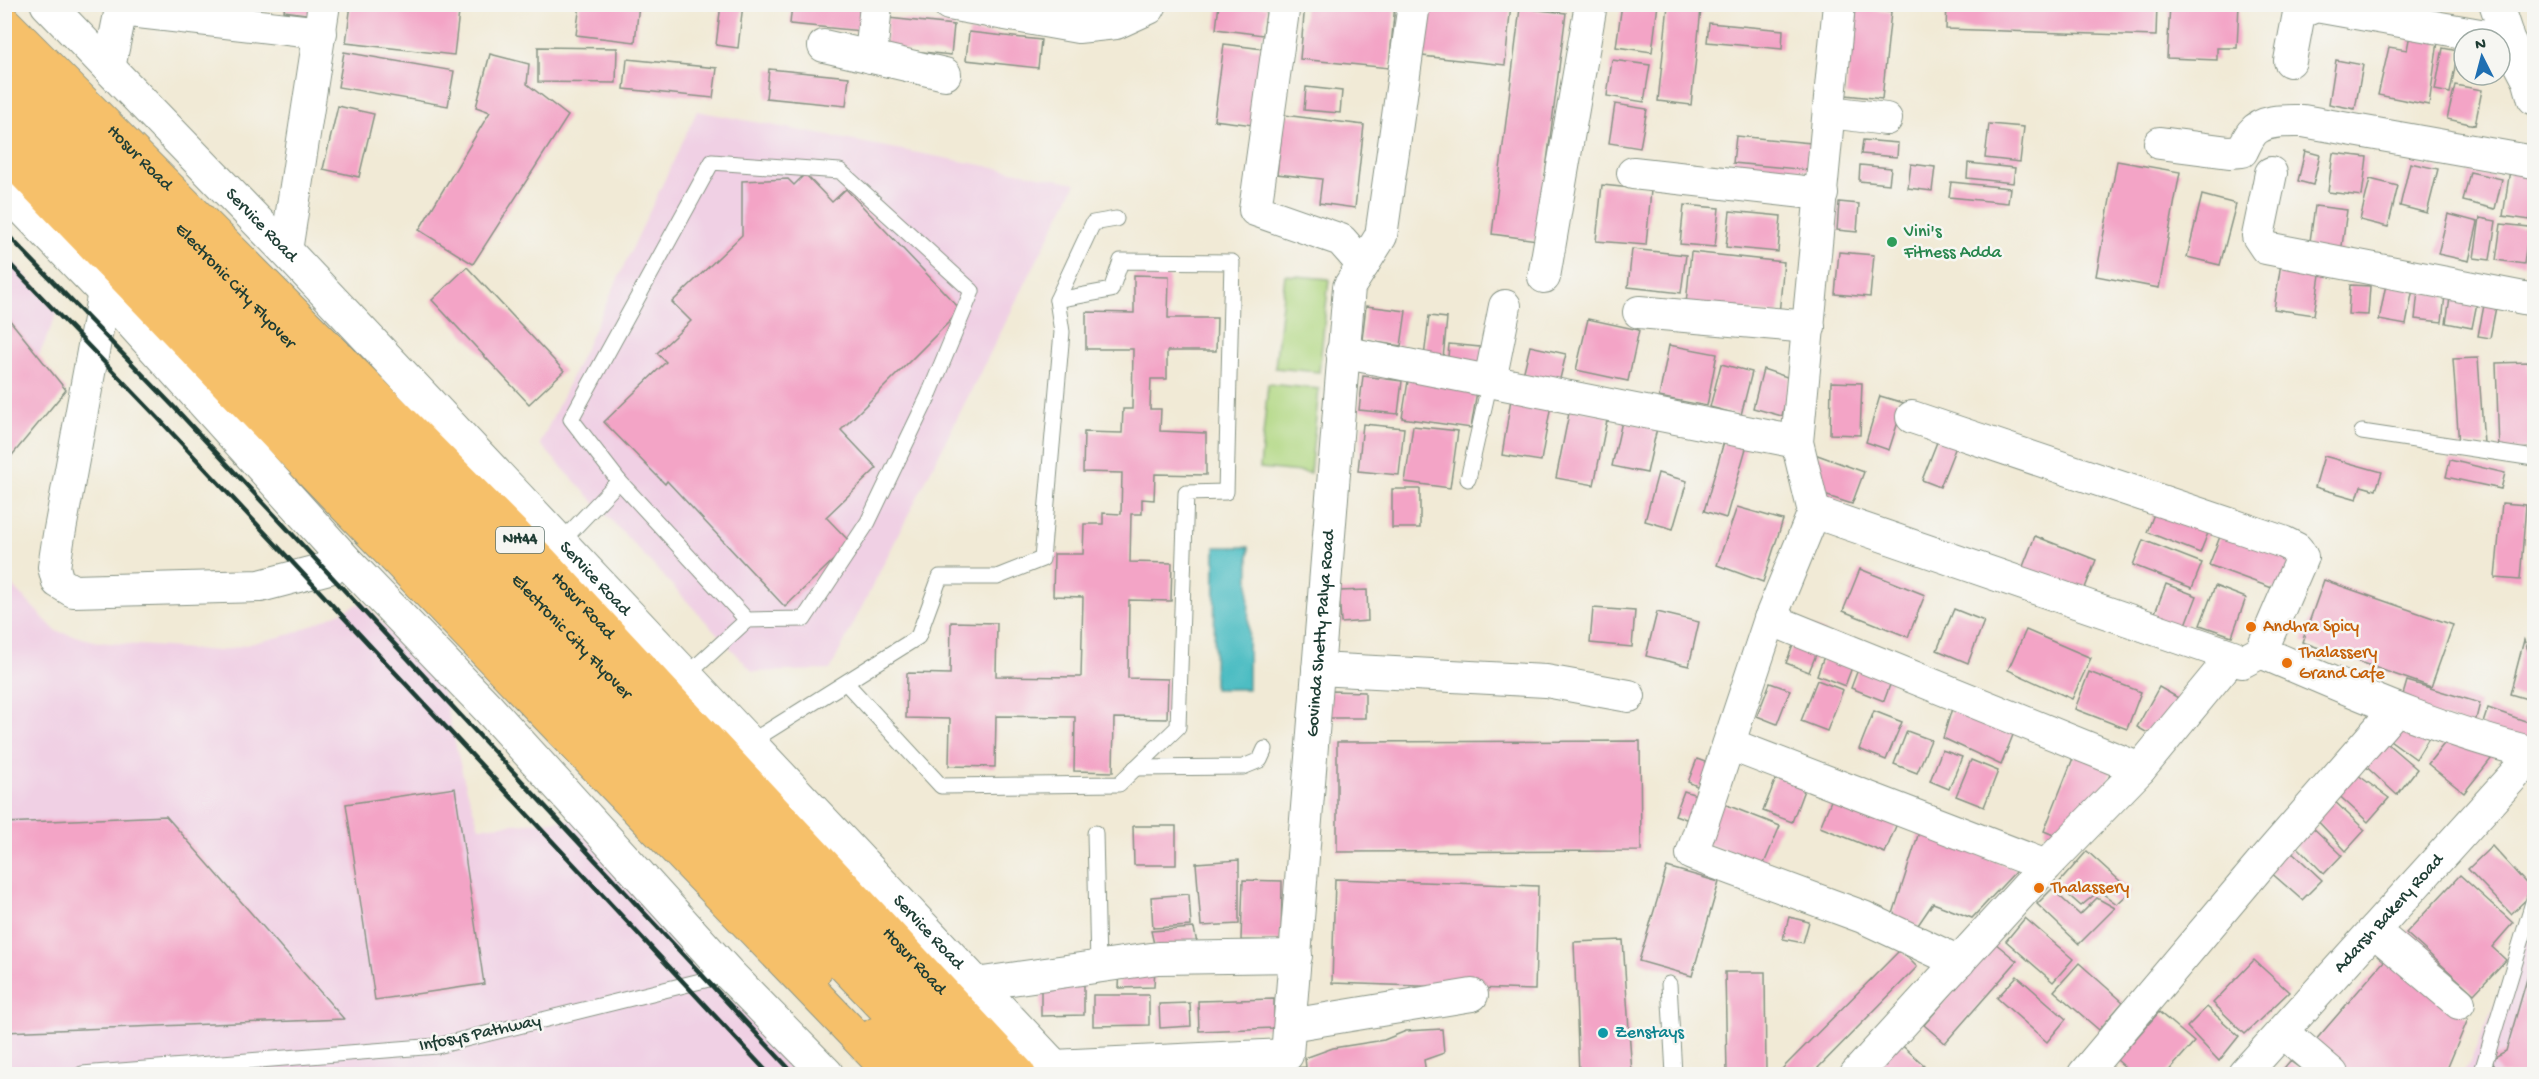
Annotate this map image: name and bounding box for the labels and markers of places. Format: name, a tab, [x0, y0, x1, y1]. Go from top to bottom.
place label: Vini's Fitness Adda	[1903, 222, 2003, 264]
marker: Vini's Fitness Adda	[1885, 235, 1899, 249]
place label: Andhra Spicy	[2263, 617, 2359, 638]
marker: Andhra Spicy	[2244, 620, 2258, 634]
place label: Thalassery Grand Cafe	[2298, 643, 2385, 685]
marker: Thalassery Grand Cafe	[2280, 656, 2294, 670]
place label: Thalassery	[2050, 878, 2129, 899]
marker: Thalassery	[2032, 881, 2046, 895]
place label: Zenstays	[1615, 1023, 1685, 1044]
marker: Zenstays	[1596, 1026, 1610, 1040]

